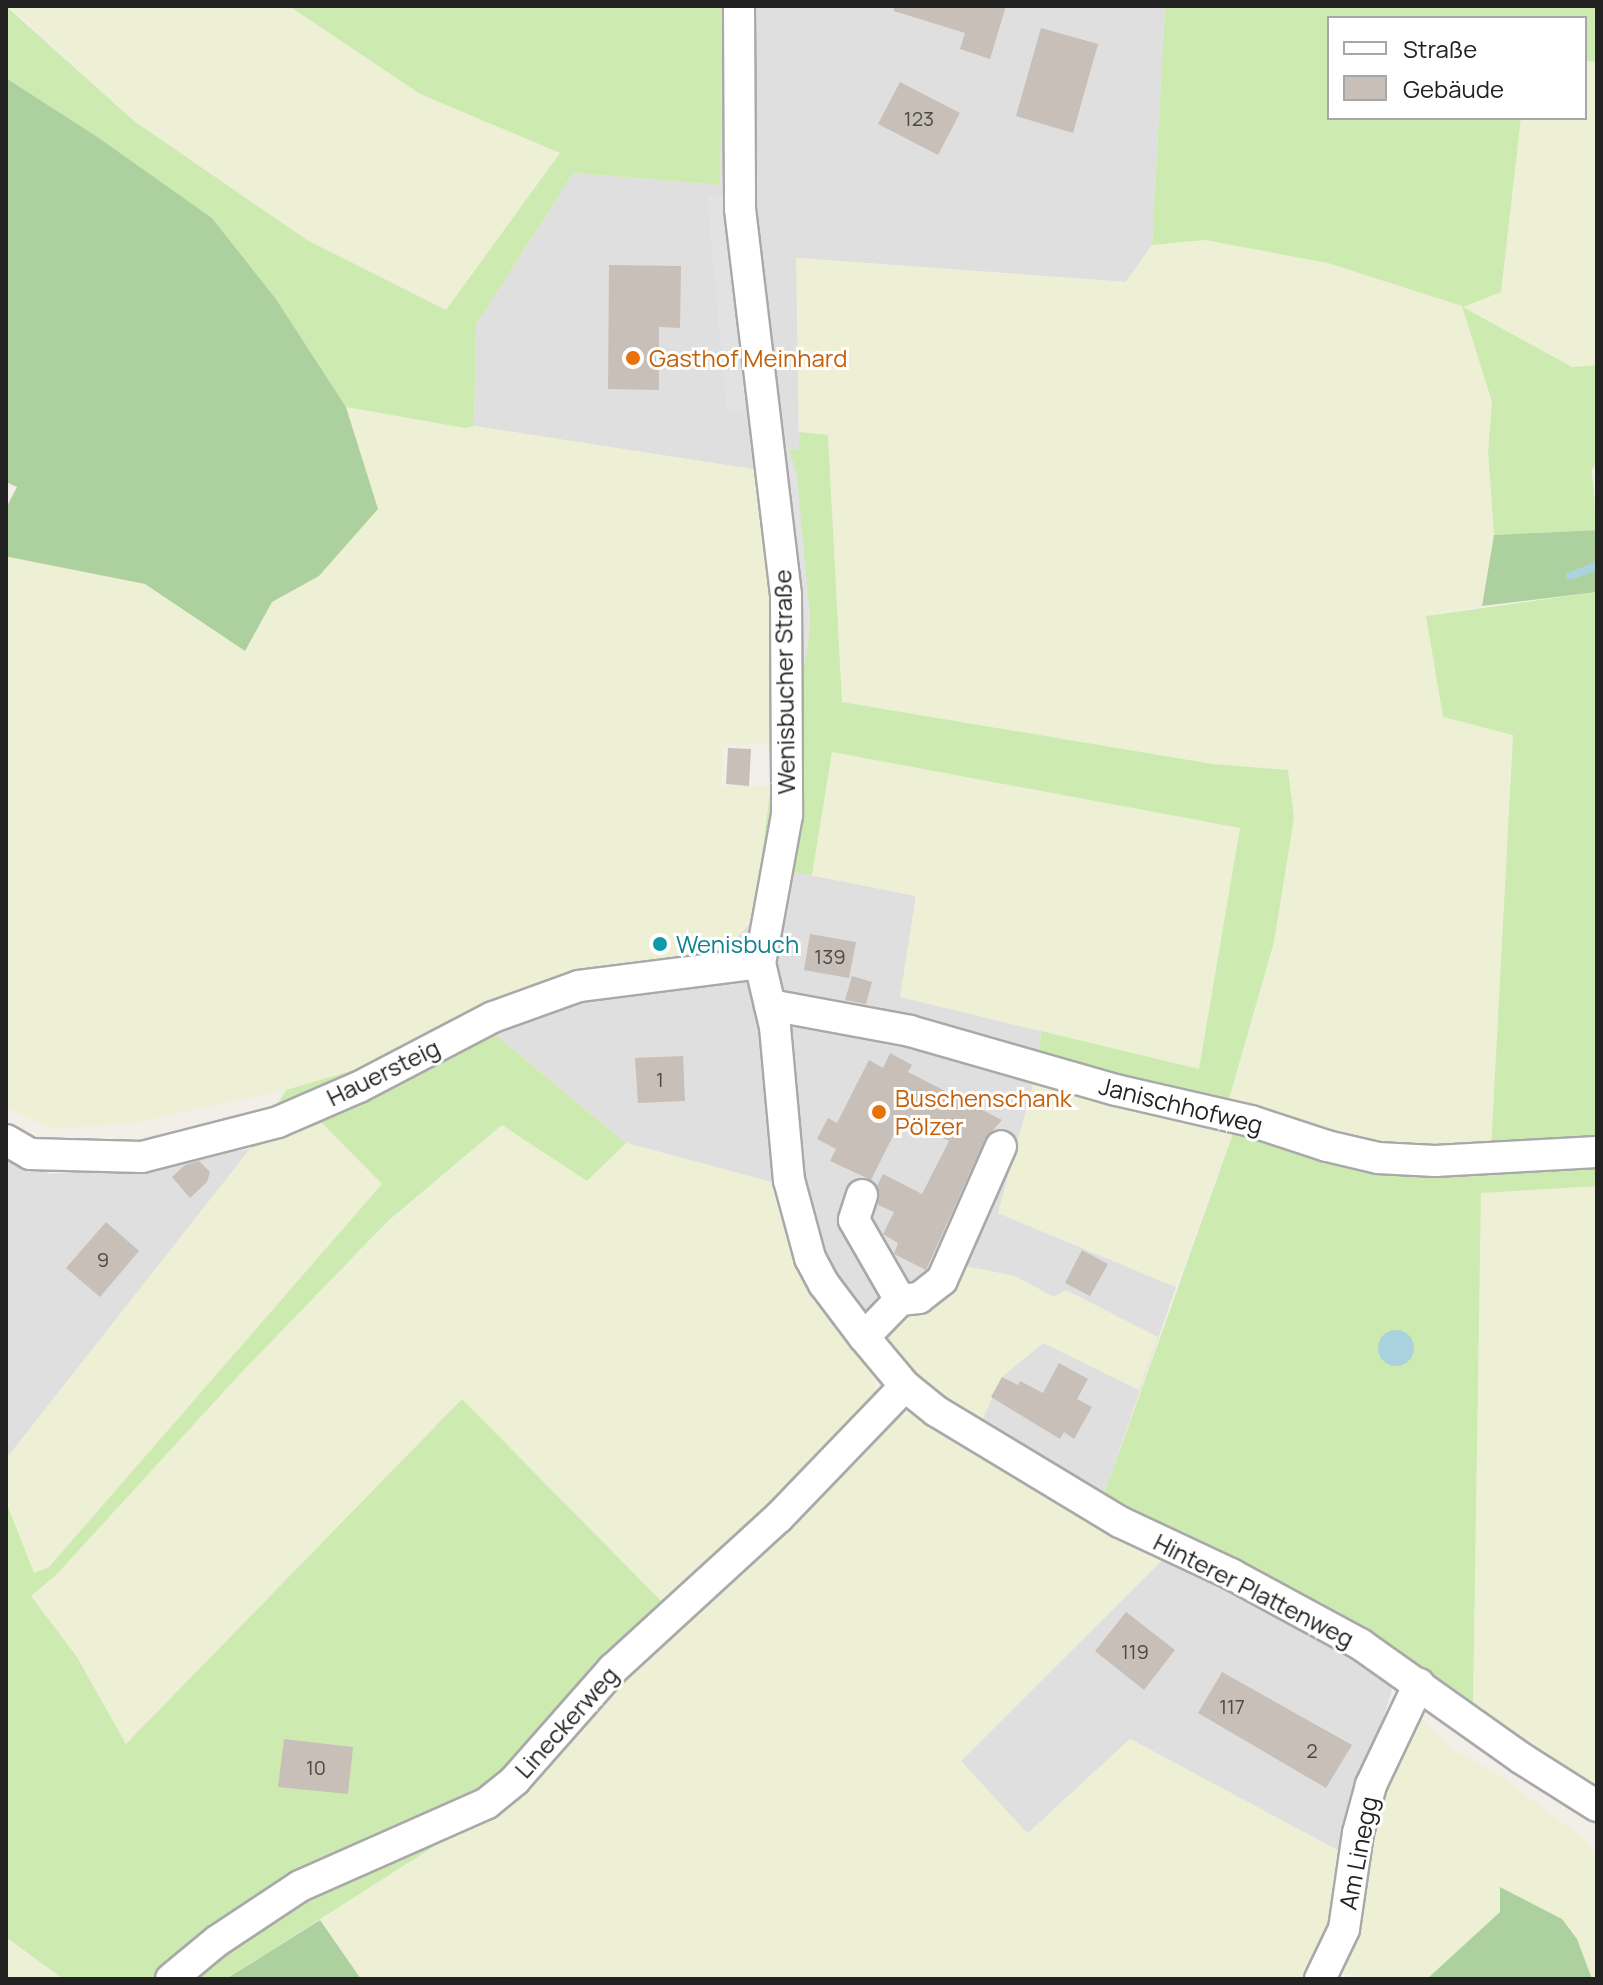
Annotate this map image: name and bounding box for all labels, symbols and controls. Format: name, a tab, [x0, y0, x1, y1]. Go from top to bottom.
legend	[1327, 16, 1587, 120]
text: Straße	[1403, 32, 1477, 65]
text: Gebäude	[1403, 72, 1504, 105]
house number: 123	[904, 106, 934, 130]
place label: Gasthof Meinhard	[649, 344, 848, 372]
marker: Gasthof Meinhard	[624, 349, 642, 367]
street label: Wenisbucher Straße	[768, 569, 800, 795]
place label: Wenisbuch	[676, 930, 799, 958]
marker: Wenisbuch	[651, 935, 669, 953]
house number: 139	[814, 944, 846, 968]
street label: Hauersteig	[322, 1032, 444, 1112]
house number: 1	[656, 1067, 664, 1091]
street label: Janischhofweg	[1096, 1071, 1266, 1139]
place label: Buschenschank Pölzer	[895, 1084, 1072, 1140]
marker: Buschenschank Pölzer	[870, 1103, 888, 1121]
house number: 9	[97, 1247, 109, 1271]
street label: Hinterer Plattenweg	[1149, 1527, 1359, 1653]
house number: 119	[1121, 1639, 1149, 1663]
street label: Lineckerweg	[509, 1660, 623, 1784]
house number: 117	[1219, 1694, 1245, 1718]
house number: 2	[1306, 1738, 1318, 1762]
house number: 10	[306, 1755, 326, 1779]
street label: Am Linegg	[1333, 1794, 1383, 1912]

